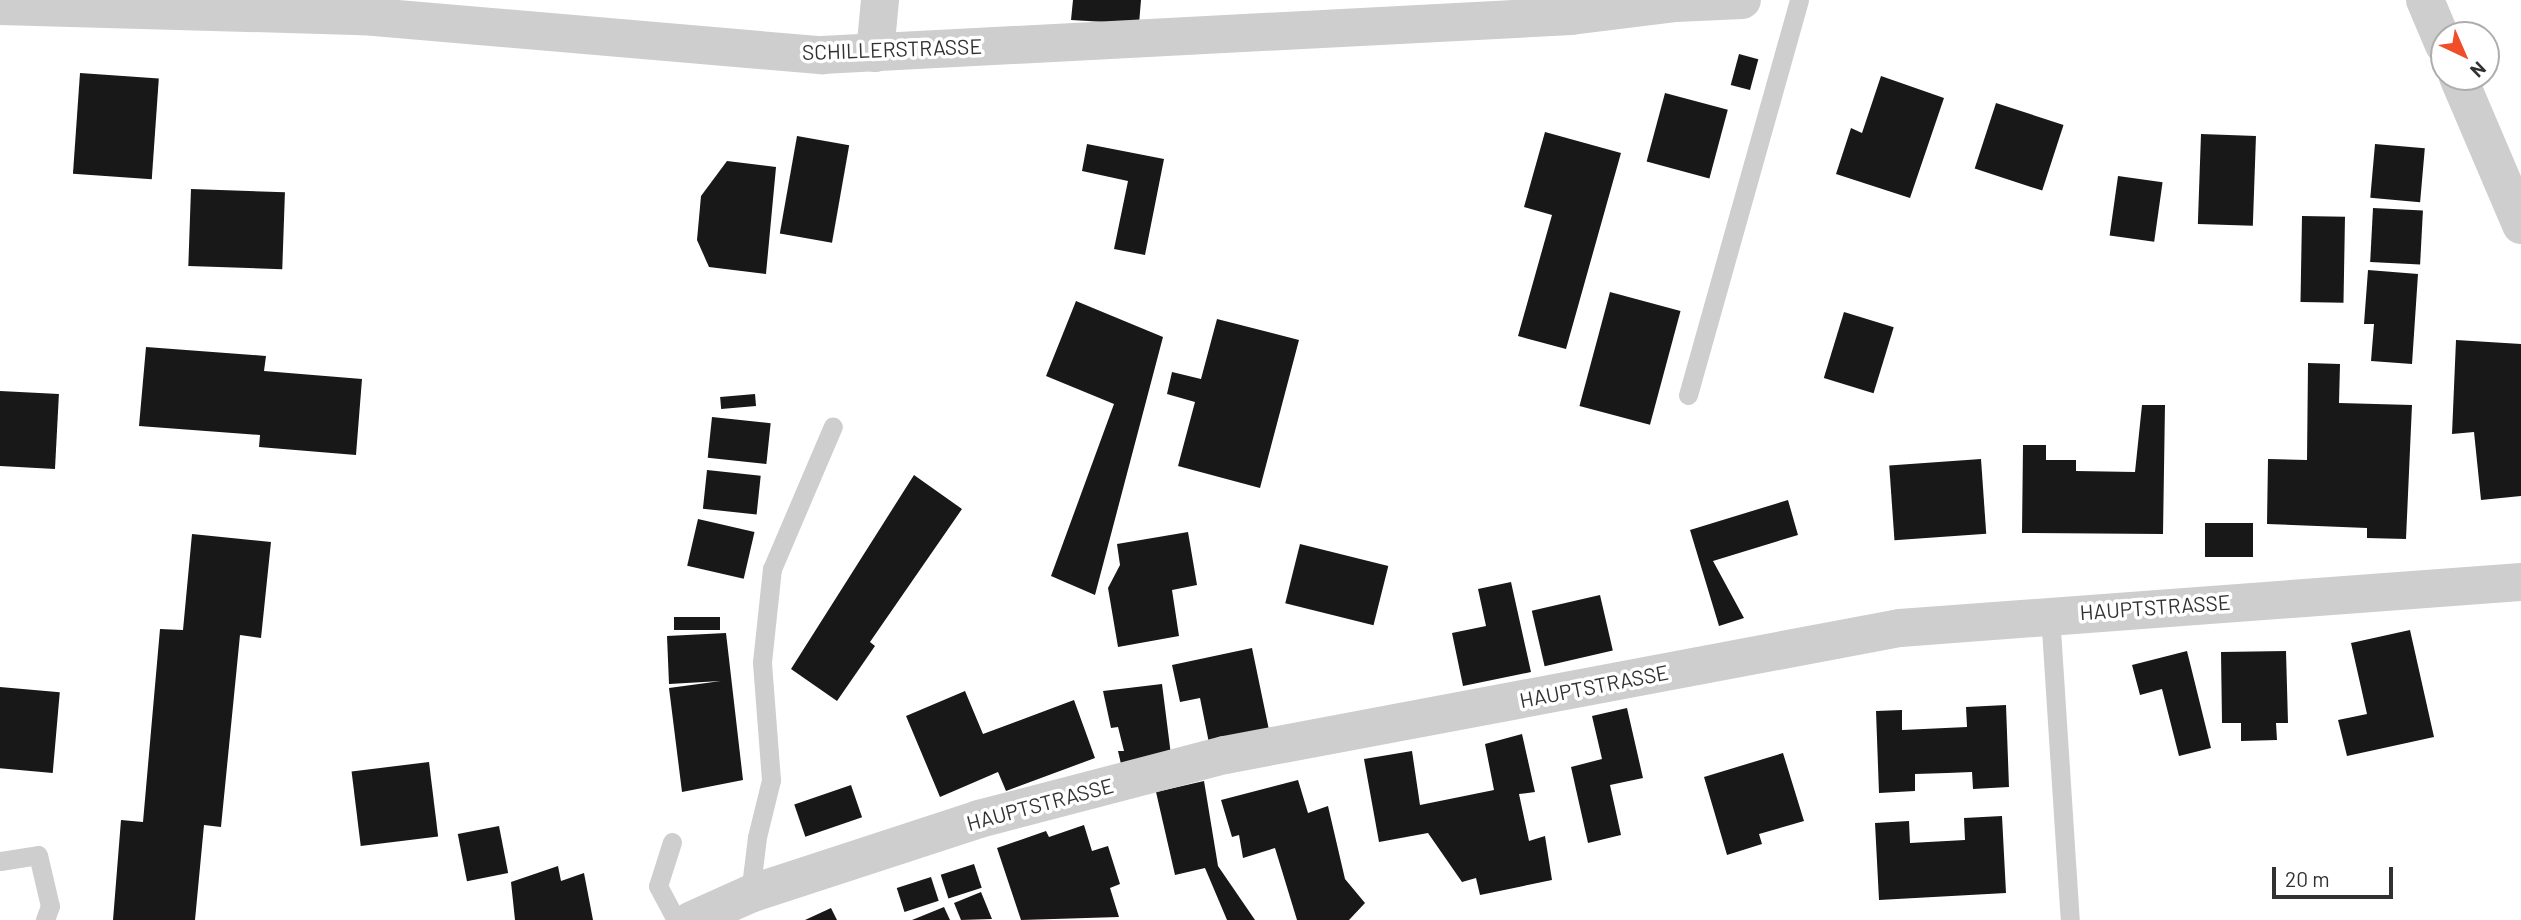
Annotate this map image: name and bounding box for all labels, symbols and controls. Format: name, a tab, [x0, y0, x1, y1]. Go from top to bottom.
north arrow	[2430, 21, 2500, 91]
street label: SCHILLERSTRASSE	[802, 33, 982, 65]
text: N	[2466, 57, 2491, 83]
street label: HAUPTSTRASSE	[2079, 589, 2231, 625]
street label: HAUPTSTRASSE	[1517, 659, 1671, 713]
street label: HAUPTSTRASSE	[964, 772, 1116, 836]
scale bar	[2276, 853, 2397, 897]
text: 20 m	[2285, 866, 2330, 891]

